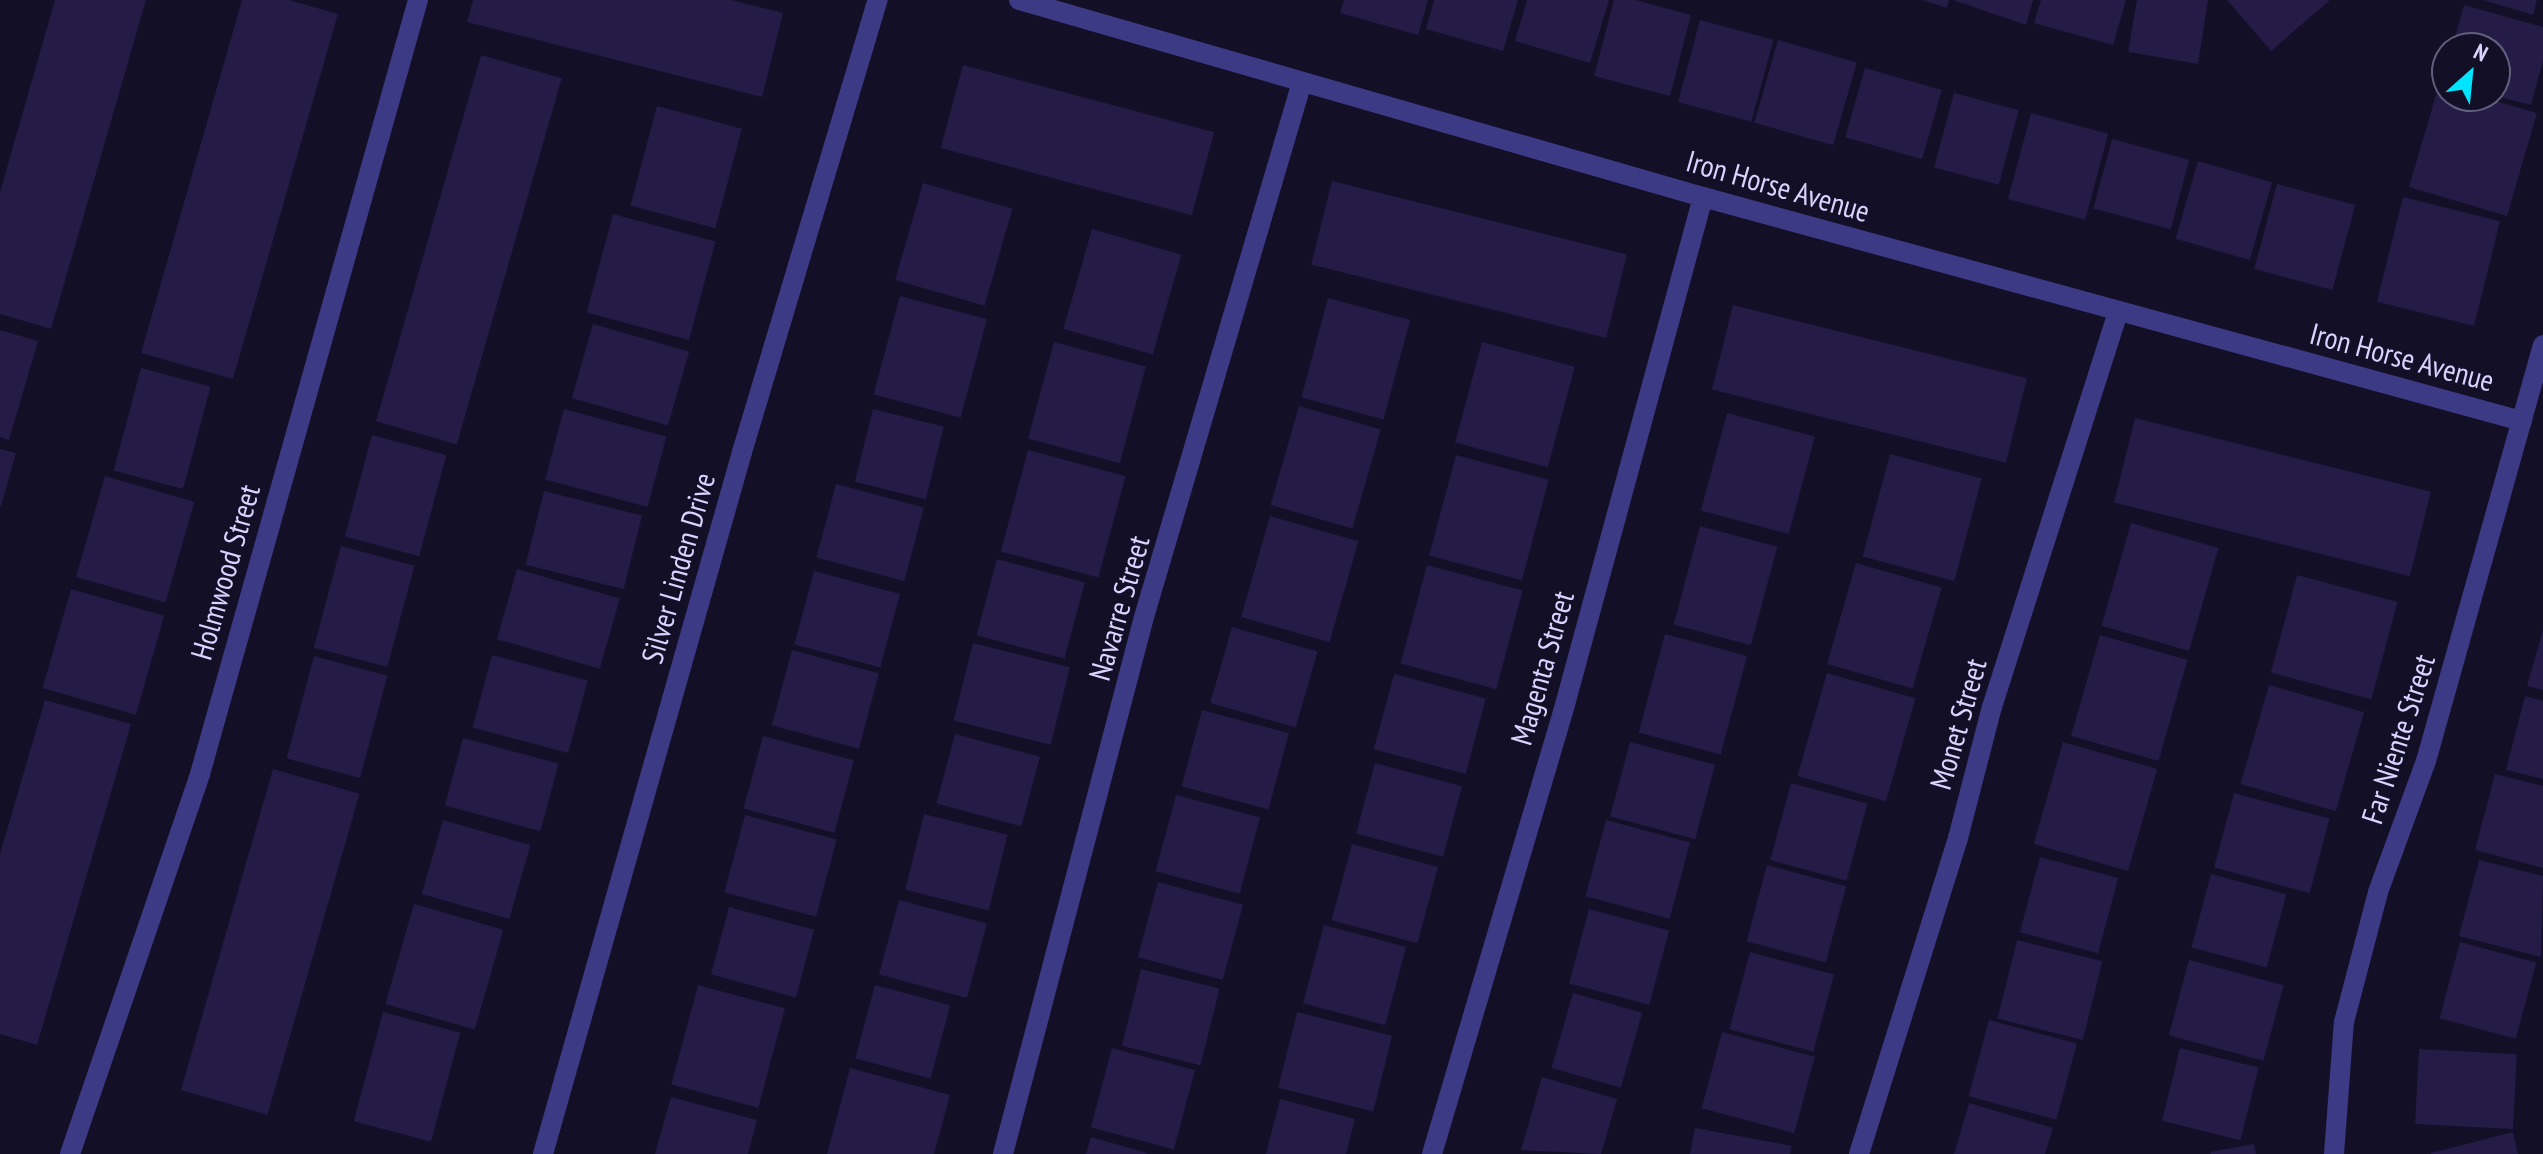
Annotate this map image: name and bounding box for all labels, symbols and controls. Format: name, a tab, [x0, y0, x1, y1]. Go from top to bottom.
north arrow	[2431, 32, 2511, 112]
text: N	[2469, 37, 2493, 68]
street label: Iron Horse Avenue	[1682, 143, 1874, 229]
street label: Iron Horse Avenue	[2306, 315, 2498, 399]
street label: Silver Linden Drive	[634, 469, 722, 667]
street label: Holmwood Street	[183, 480, 267, 664]
street label: Navarre Street	[1081, 531, 1157, 685]
street label: Magenta Street	[1503, 587, 1581, 749]
street label: Far Niente Street	[2354, 650, 2442, 828]
street label: Monet Street	[1922, 654, 1994, 794]

